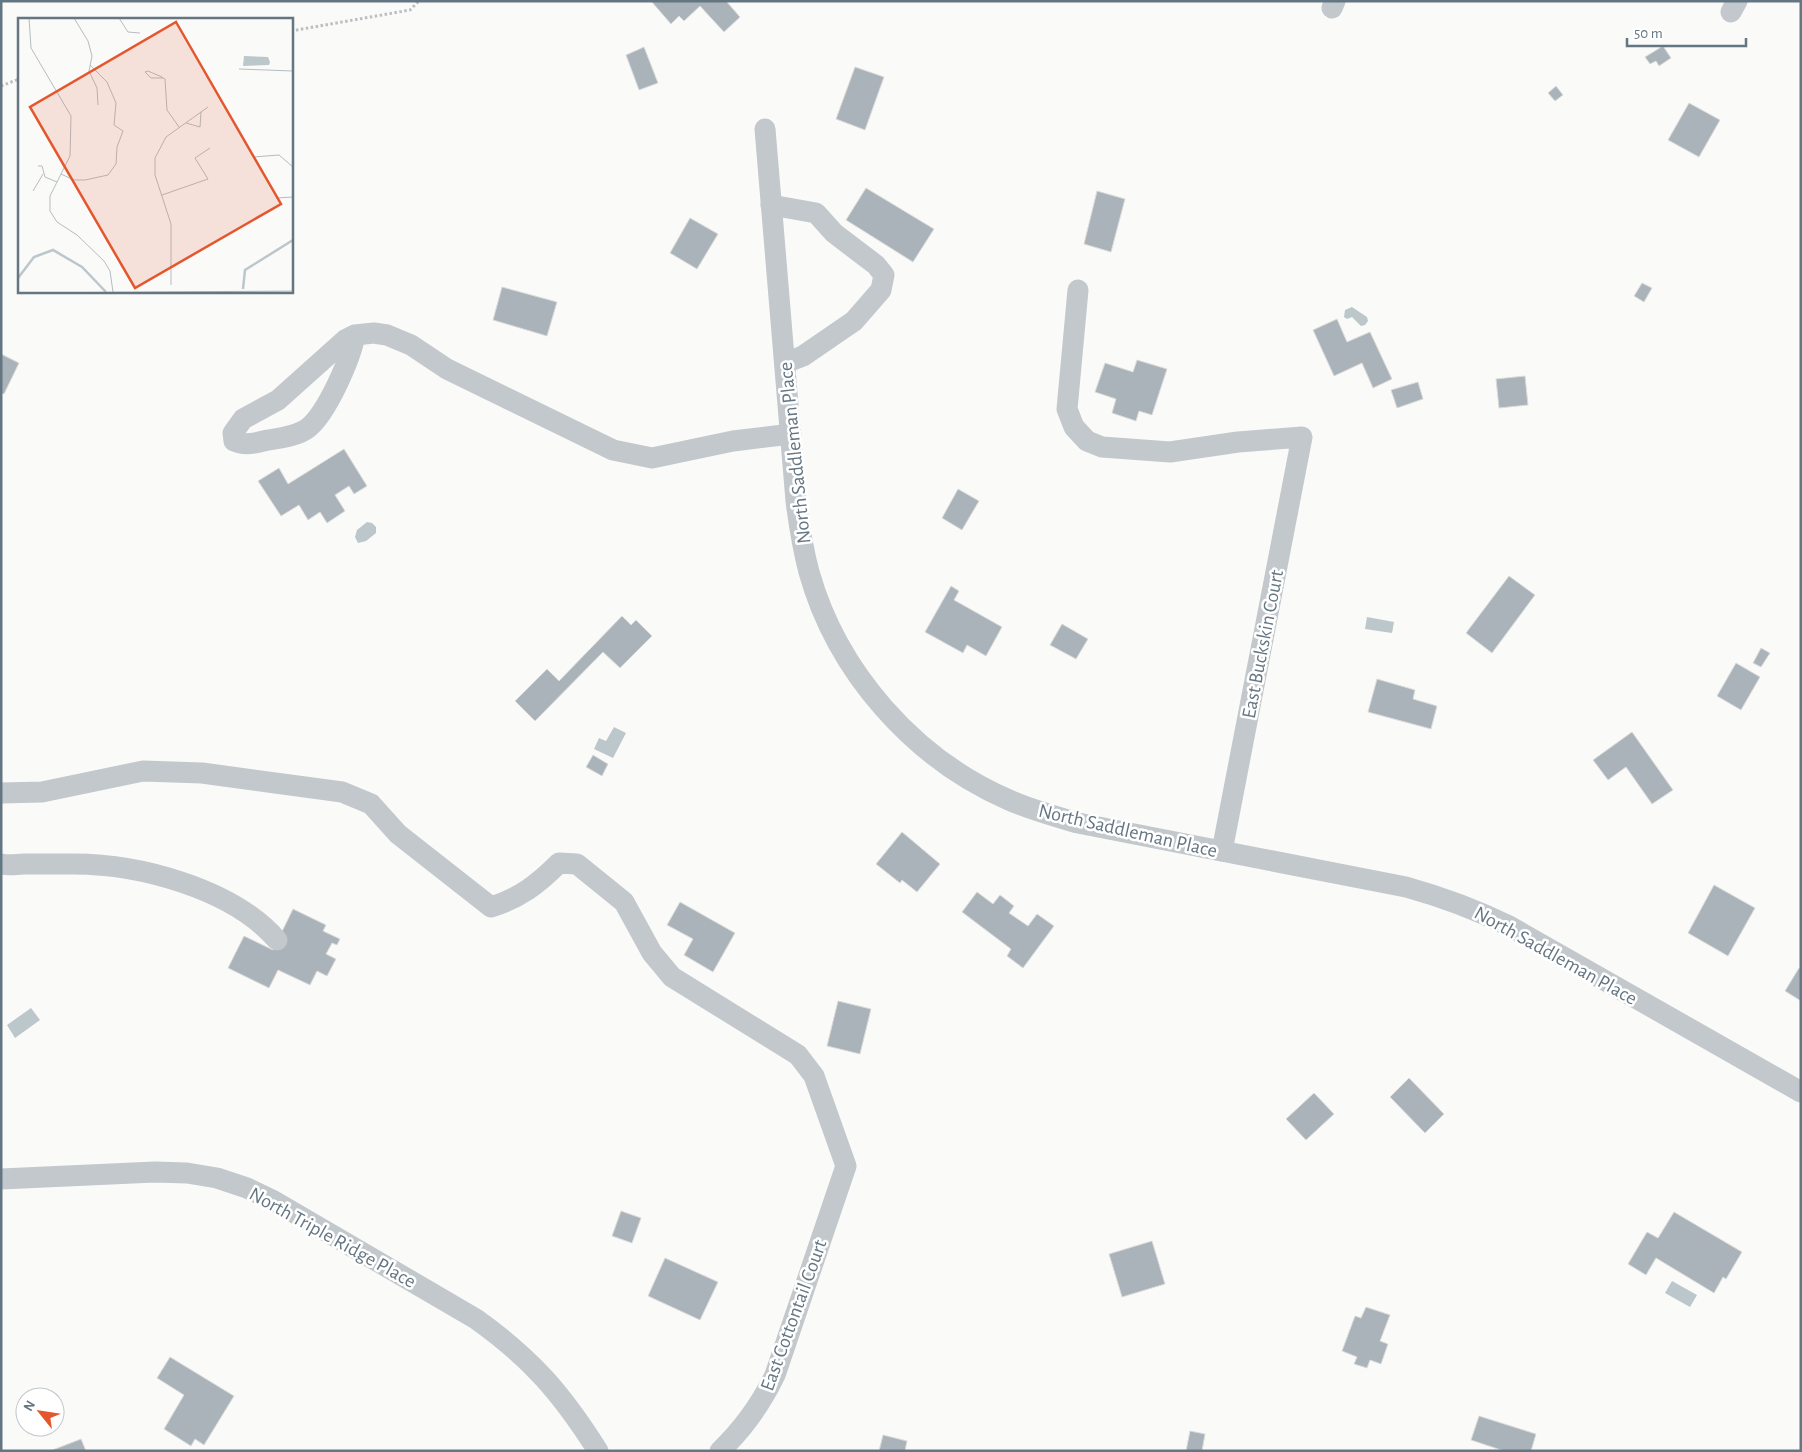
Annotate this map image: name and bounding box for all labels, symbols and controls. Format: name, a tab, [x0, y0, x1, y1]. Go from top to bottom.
scale bar	[1627, 15, 1746, 47]
inset map	[18, 18, 292, 292]
text: 50 m	[1634, 26, 1663, 41]
street label: North Saddleman Place	[776, 361, 814, 545]
street label: East Buckskin Court	[1239, 568, 1287, 720]
street label: North Saddleman Place	[1037, 801, 1219, 861]
street label: North Saddleman Place	[1471, 903, 1640, 1009]
street label: North Triple Ridge Place	[246, 1184, 419, 1292]
street label: East Cottontail Court	[757, 1237, 831, 1394]
north arrow	[15, 1387, 65, 1437]
text: N	[21, 1398, 38, 1414]

